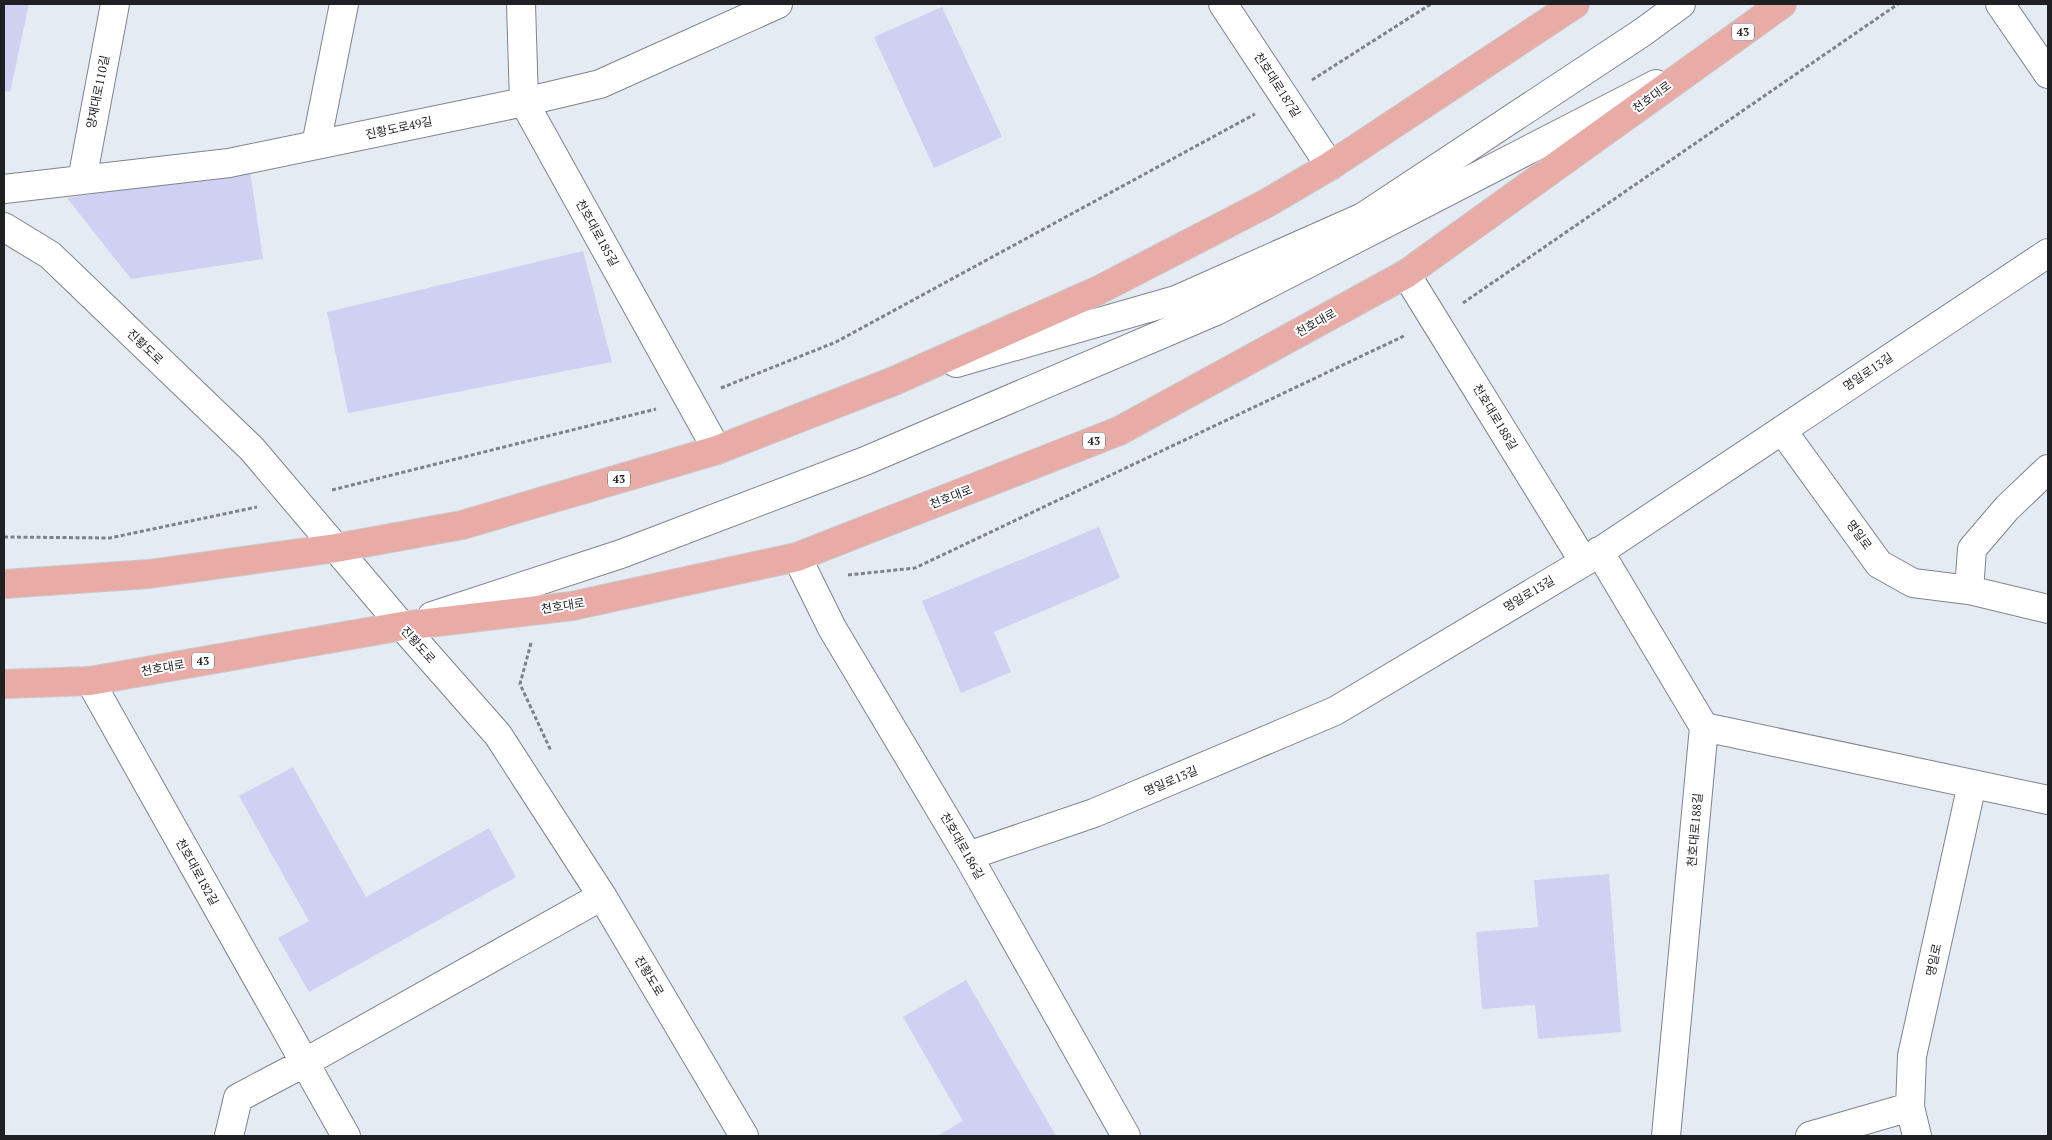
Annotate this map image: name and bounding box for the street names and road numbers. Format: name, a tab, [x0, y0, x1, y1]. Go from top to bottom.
road number: 43	[1732, 24, 1754, 41]
street label: 천호대로187길	[1251, 49, 1304, 120]
street label: 양재대로110길	[83, 54, 112, 130]
street label: 천호대로	[1629, 78, 1674, 116]
street label: 진황도로49길	[364, 113, 434, 142]
street label: 천호대로185길	[573, 197, 622, 269]
street label: 천호대로	[1293, 305, 1339, 340]
street label: 진황도로	[124, 326, 166, 367]
street label: 명일로13길	[1840, 349, 1896, 394]
street label: 천호대로188길	[1470, 381, 1521, 452]
road number: 43	[1083, 432, 1105, 450]
road number: 43	[608, 470, 630, 488]
street label: 천호대로	[928, 482, 974, 511]
street label: 명일로	[1844, 517, 1875, 553]
street label: 명일로13길	[1500, 572, 1557, 615]
street label: 천호대로	[540, 595, 586, 616]
street label: 진황도로	[398, 623, 439, 666]
road number: 43	[192, 652, 214, 669]
street label: 천호대로	[140, 656, 186, 679]
street label: 명일로13길	[1142, 763, 1200, 799]
street label: 천호대로188길	[1684, 792, 1705, 868]
street label: 천호대로186길	[937, 810, 988, 882]
street label: 천호대로182길	[173, 836, 222, 908]
street label: 명일로	[1923, 942, 1944, 978]
street label: 진황도로	[632, 953, 667, 999]

